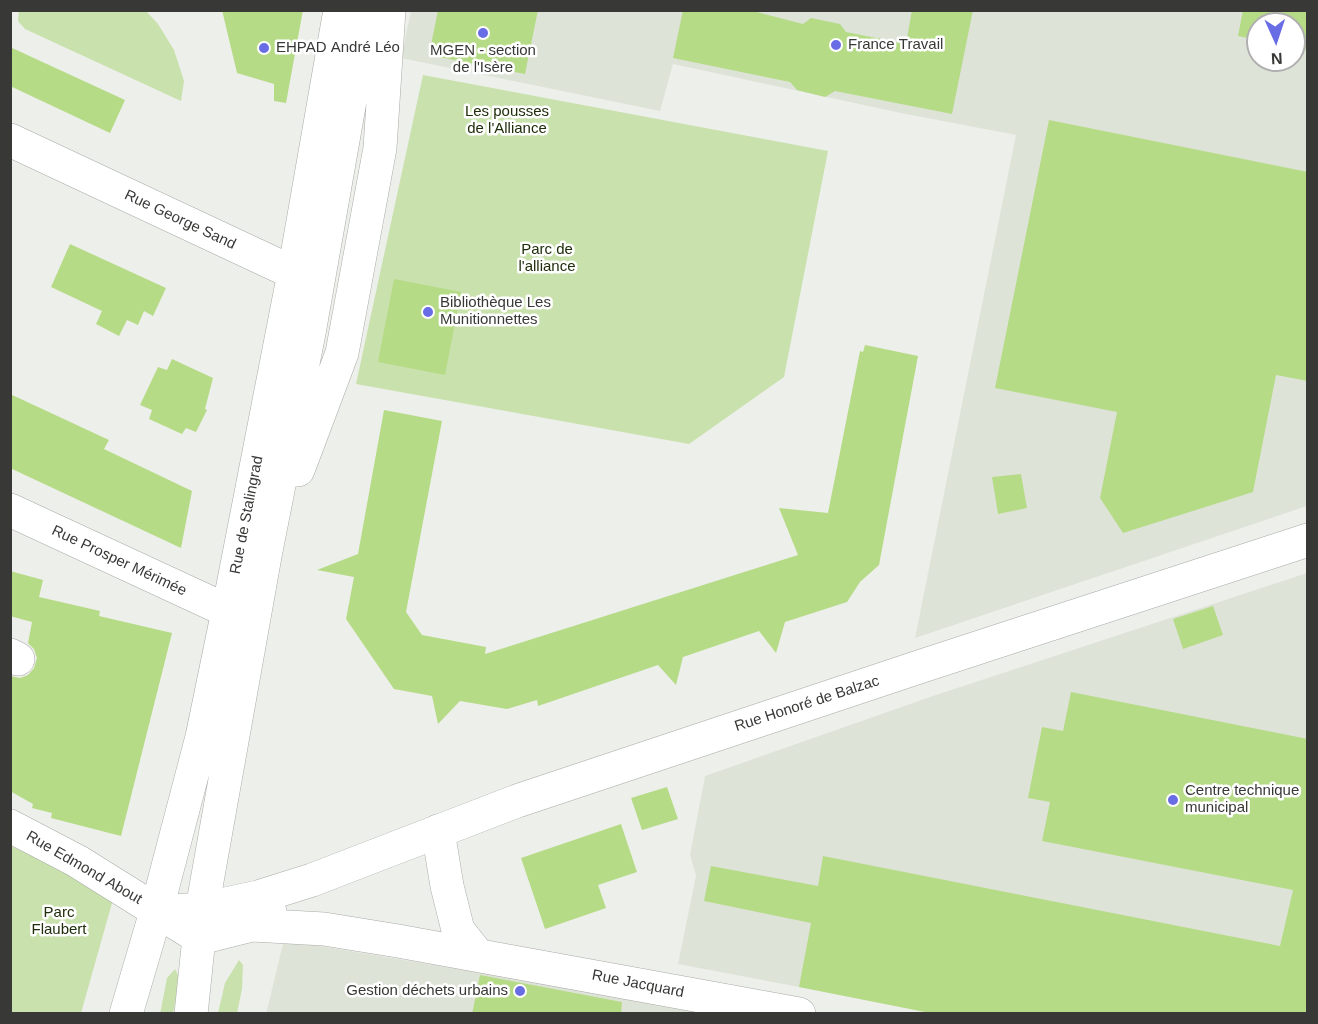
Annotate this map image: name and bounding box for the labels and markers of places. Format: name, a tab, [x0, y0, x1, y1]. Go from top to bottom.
marker: MGEN - section de l'Isère	[476, 26, 490, 40]
place label: France Travail	[848, 36, 943, 54]
marker: France Travail	[829, 38, 843, 52]
place label: EHPAD André Léo	[276, 39, 400, 57]
marker: EHPAD André Léo	[257, 41, 271, 55]
place label: MGEN - section de l'Isère	[430, 42, 536, 77]
place label: Bibliothèque Les Munitionnettes	[440, 294, 551, 329]
marker: Bibliothèque Les Munitionnettes	[421, 305, 435, 319]
place label: Centre technique municipal	[1185, 782, 1299, 817]
marker: Centre technique municipal	[1166, 793, 1180, 807]
place label: Gestion déchets urbains	[346, 982, 508, 1000]
marker: Gestion déchets urbains	[513, 984, 527, 998]

